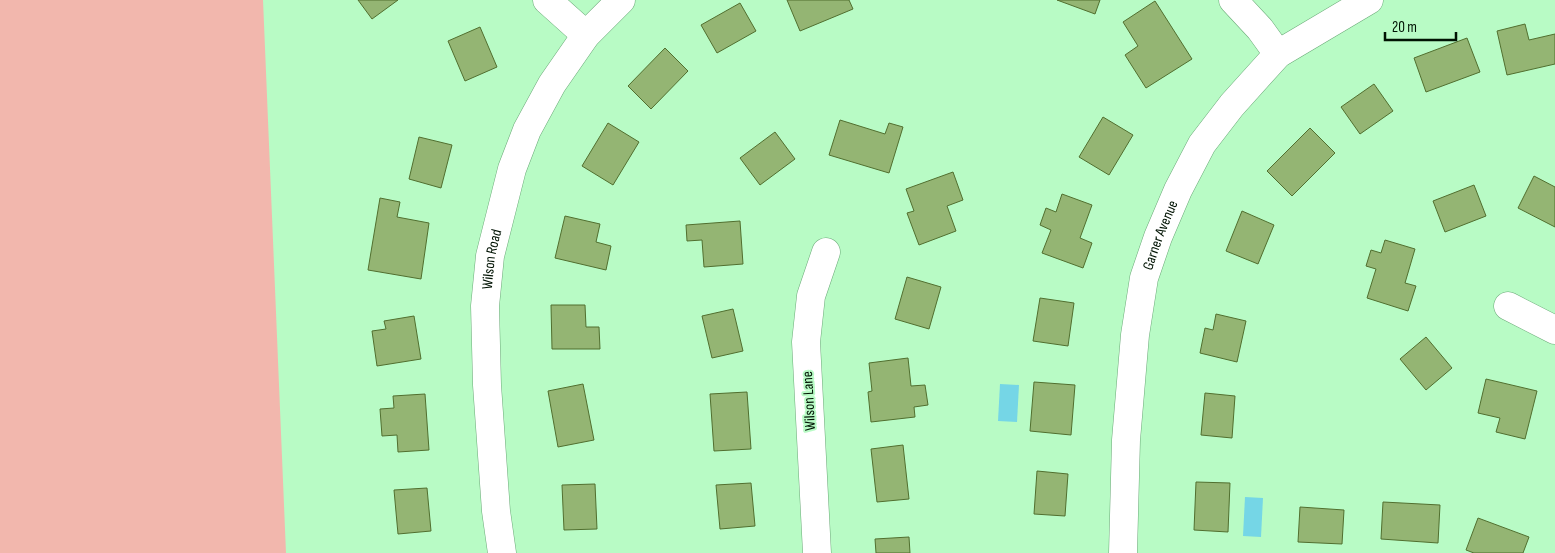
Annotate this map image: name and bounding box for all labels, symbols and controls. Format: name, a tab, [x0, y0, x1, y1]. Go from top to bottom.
scale bar	[1385, 10, 1456, 42]
text: 20 m	[1392, 18, 1417, 37]
street label: Garner Avenue	[1138, 197, 1182, 272]
street label: Wilson Road	[477, 227, 506, 290]
street label: Wilson Lane	[798, 371, 820, 431]

